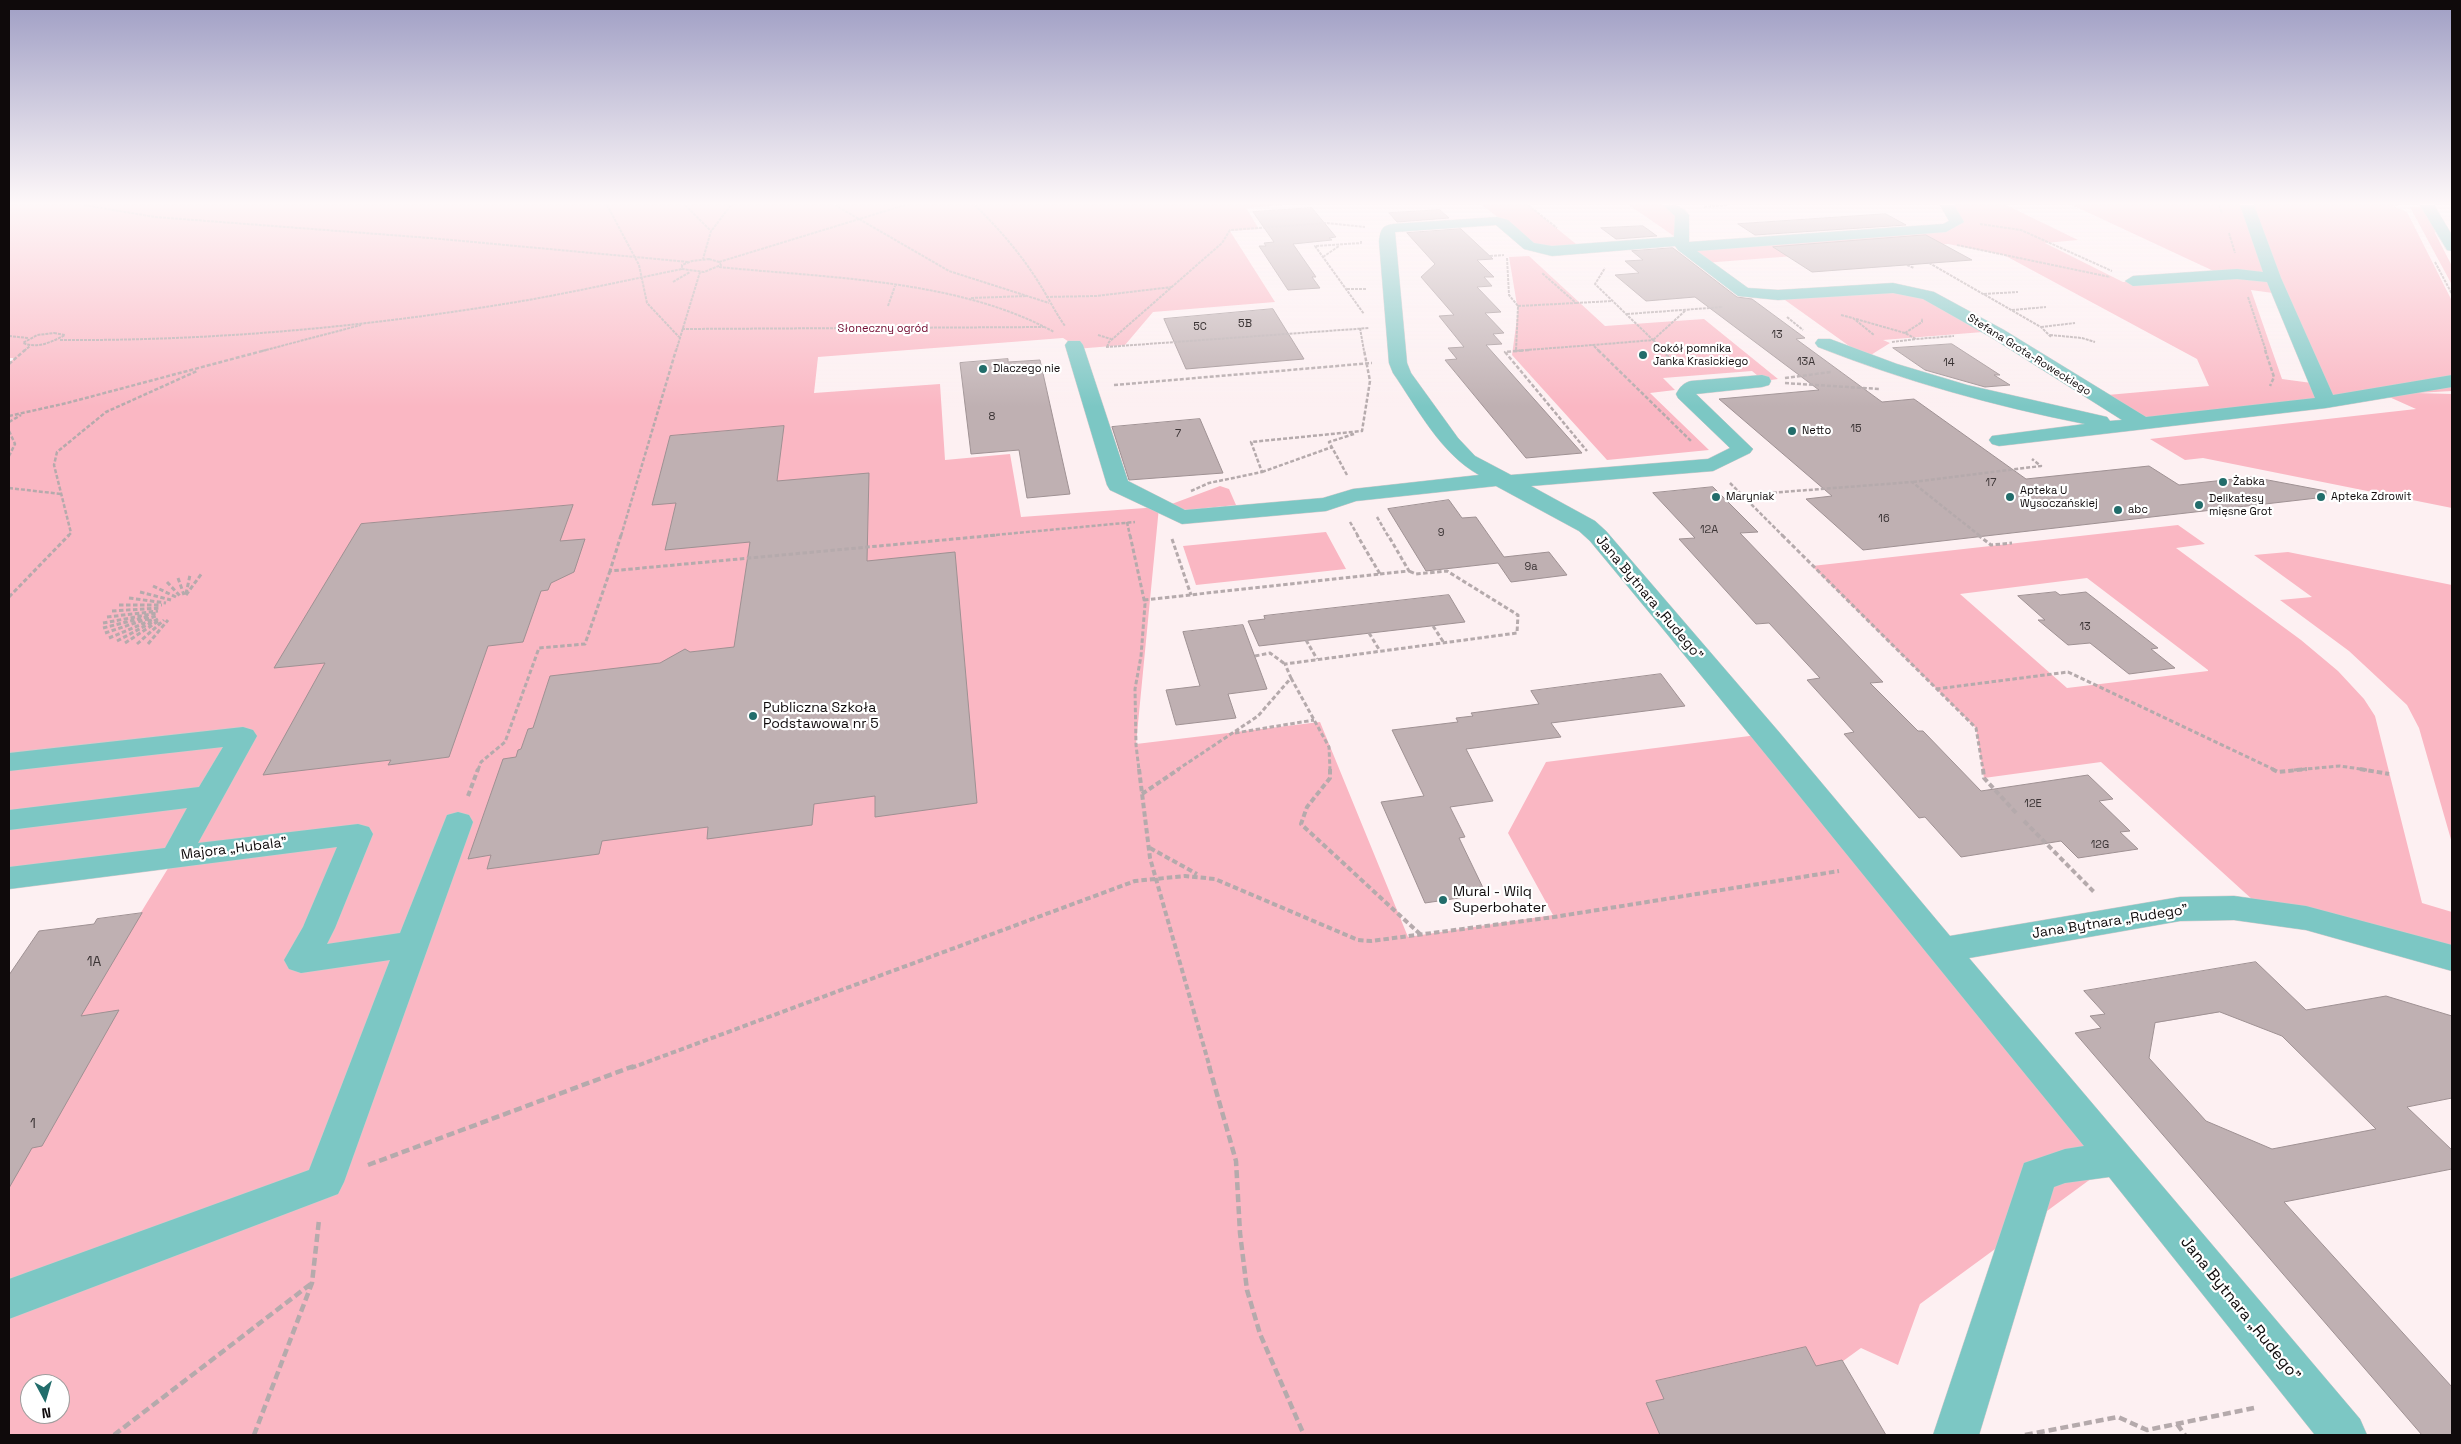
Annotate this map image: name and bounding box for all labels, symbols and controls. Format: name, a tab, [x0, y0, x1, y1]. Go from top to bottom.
street label: Stefana Grota-Roweckiego	[1965, 311, 2093, 399]
house number: 5B	[1238, 317, 1252, 331]
house number: 5C	[1193, 320, 1207, 334]
park label: Słoneczny ogród	[838, 322, 928, 336]
house number: 13	[1771, 328, 1783, 342]
place label: Cokół pomnika Janka Krasickiego	[1653, 342, 1748, 368]
marker: Cokół pomnika Janka Krasickiego	[1637, 349, 1649, 361]
house number: 13A	[1797, 355, 1815, 369]
house number: 14	[1943, 356, 1955, 370]
place label: Dlaczego nie	[993, 362, 1060, 376]
marker: Dlaczego nie	[977, 363, 989, 375]
house number: 8	[989, 410, 995, 424]
house number: 15	[1850, 422, 1862, 436]
place label: Netto	[1802, 424, 1831, 438]
marker: Netto	[1786, 425, 1798, 437]
house number: 7	[1175, 427, 1181, 441]
place label: Żabka	[2233, 475, 2265, 489]
house number: 17	[1986, 476, 1996, 490]
marker: Żabka	[2217, 476, 2229, 488]
place label: Apteka U Wysoczańskiej	[2020, 484, 2098, 510]
place label: Maryniak	[1726, 490, 1774, 504]
place label: Apteka Zdrowit	[2331, 490, 2412, 504]
marker: Maryniak	[1710, 491, 1722, 503]
marker: Apteka U Wysoczańskiej	[2004, 491, 2016, 503]
marker: Apteka Zdrowit	[2315, 491, 2327, 503]
place label: Delikatesy mięsne Grot	[2209, 492, 2272, 518]
marker: Delikatesy mięsne Grot	[2193, 499, 2205, 511]
place label: abc	[2128, 503, 2148, 517]
marker: abc	[2112, 504, 2124, 516]
house number: 16	[1878, 512, 1890, 526]
house number: 12A	[1700, 523, 1718, 537]
house number: 9	[1438, 526, 1444, 540]
street label: Jana Bytnara „Rudego”	[1592, 532, 1706, 664]
house number: 9a	[1524, 560, 1538, 574]
house number: 13	[2079, 620, 2091, 634]
place label: Publiczna Szkoła Podstawowa nr 5	[763, 700, 879, 732]
marker: Publiczna Szkoła Podstawowa nr 5	[747, 710, 759, 722]
house number: 12E	[2024, 797, 2042, 811]
street label: Majora „Hubala”	[180, 834, 288, 864]
house number: 12G	[2091, 838, 2109, 852]
place label: Mural - Wilq Superbohater	[1453, 884, 1546, 916]
marker: Mural - Wilq Superbohater	[1437, 894, 1449, 906]
street label: Jana Bytnara „Rudego”	[2031, 901, 2189, 943]
house number: 1A	[87, 954, 101, 970]
house number: 1	[30, 1116, 36, 1132]
street label: Jana Bytnara „Rudego”	[2176, 1233, 2304, 1385]
north arrow	[20, 1374, 70, 1424]
text: N	[41, 1403, 52, 1422]

